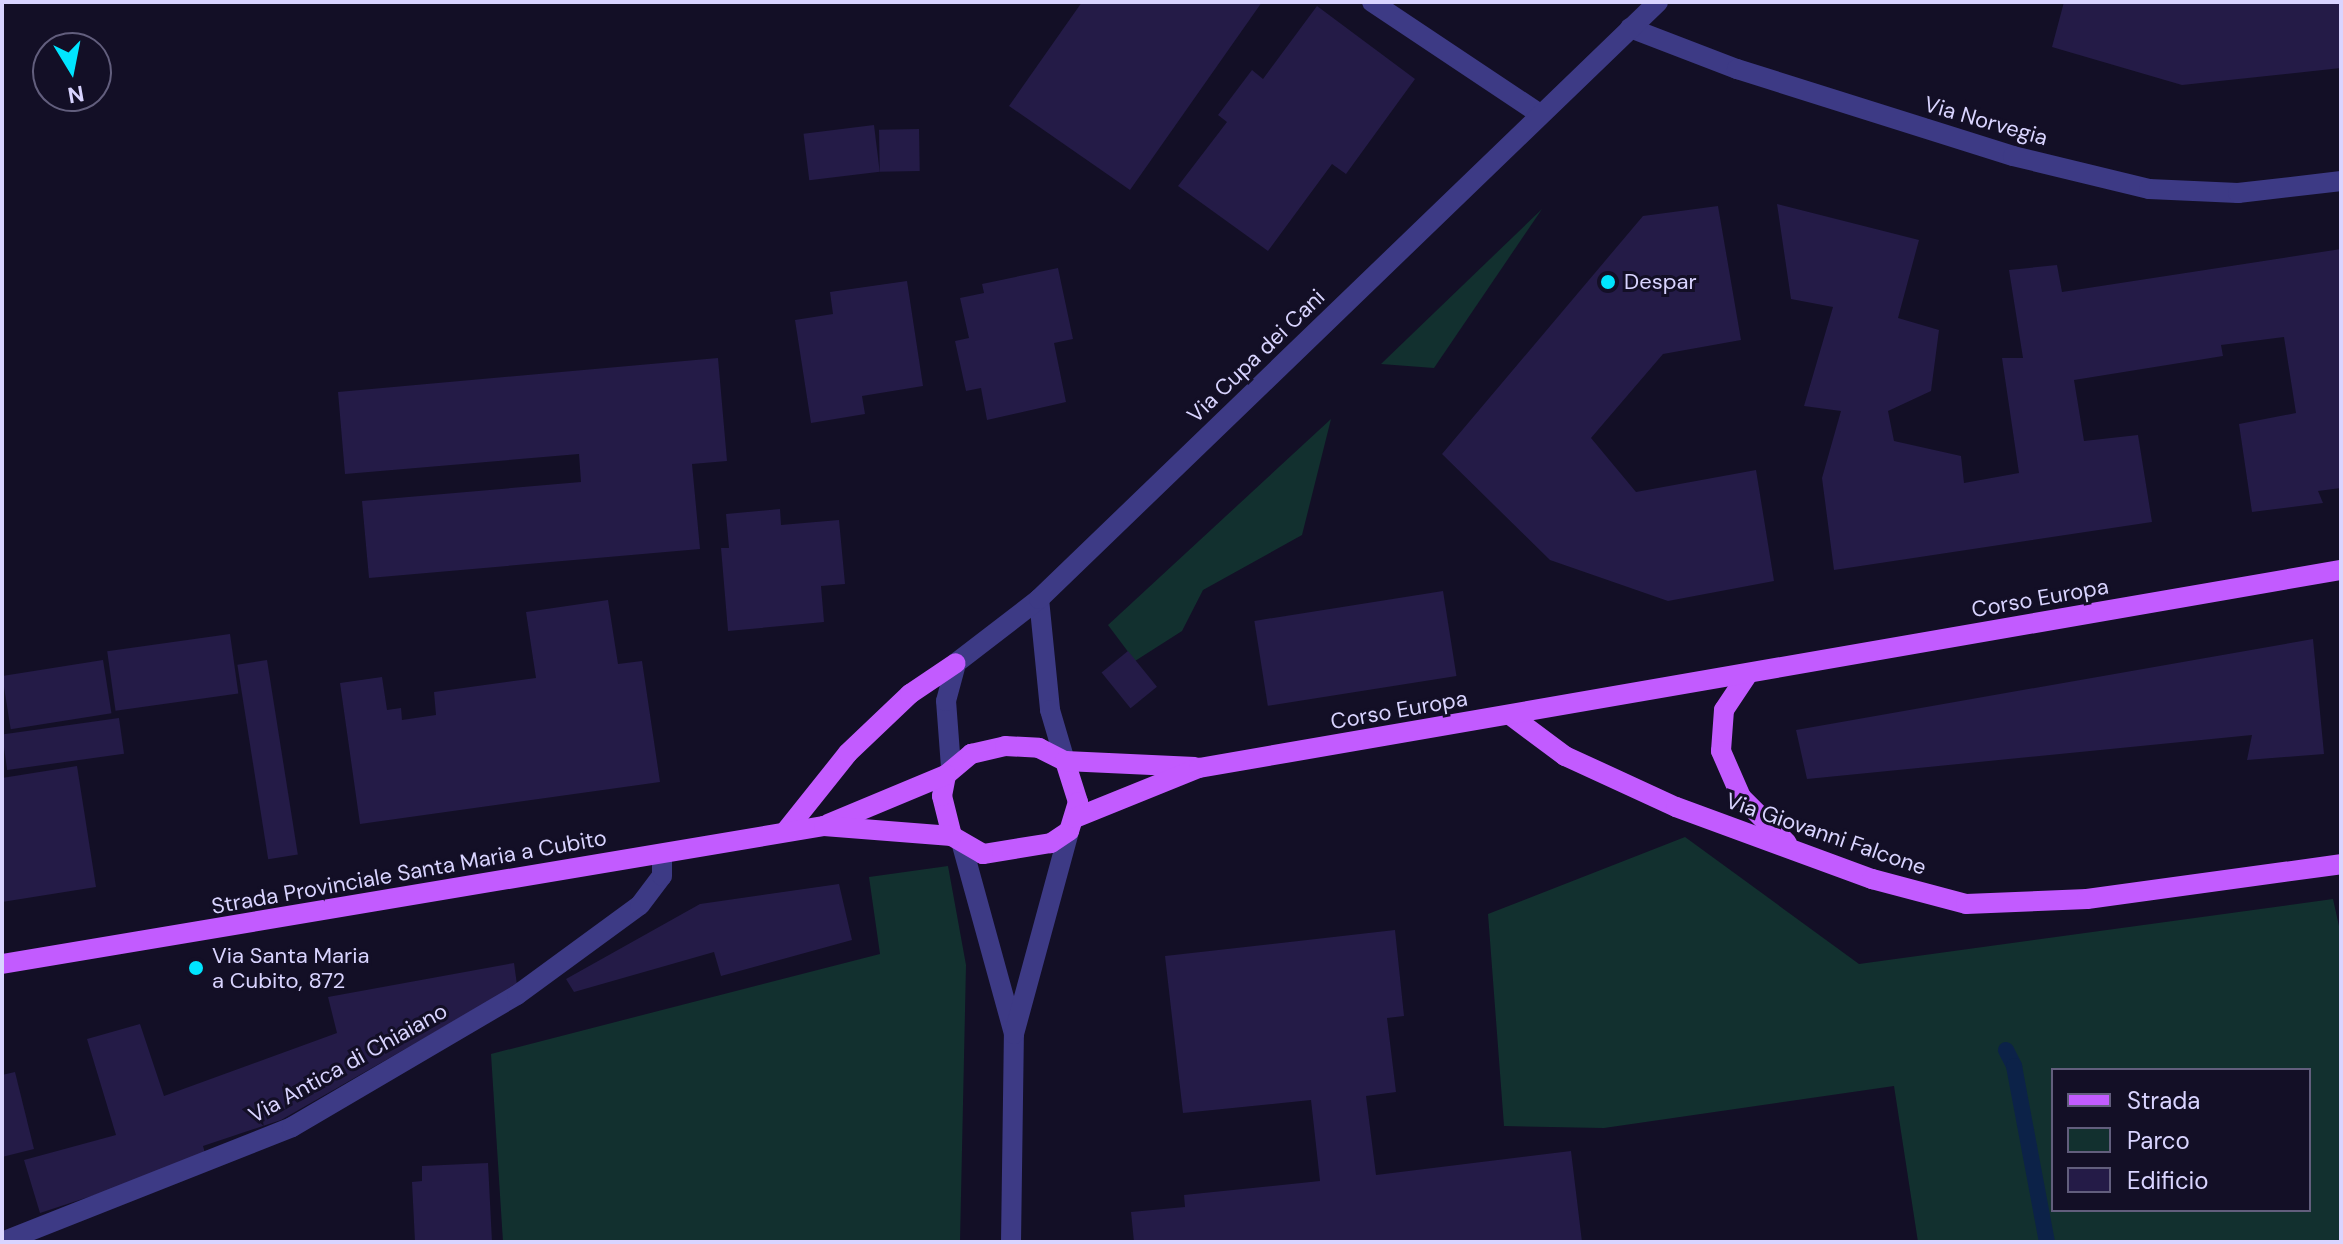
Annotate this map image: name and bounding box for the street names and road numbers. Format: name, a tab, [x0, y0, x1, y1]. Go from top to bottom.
street label: Via Norvegia	[1921, 91, 2051, 151]
street label: Via Cupa dei Cani	[1182, 284, 1330, 428]
street label: Corso Europa	[1970, 573, 2110, 623]
street label: Corso Europa	[1329, 685, 1469, 735]
street label: Via Giovanni Falcone	[1722, 787, 1930, 881]
street label: Strada Provinciale Santa Maria a Cubito	[209, 824, 609, 920]
street label: Via Antica di Chiaiano	[244, 997, 452, 1129]

